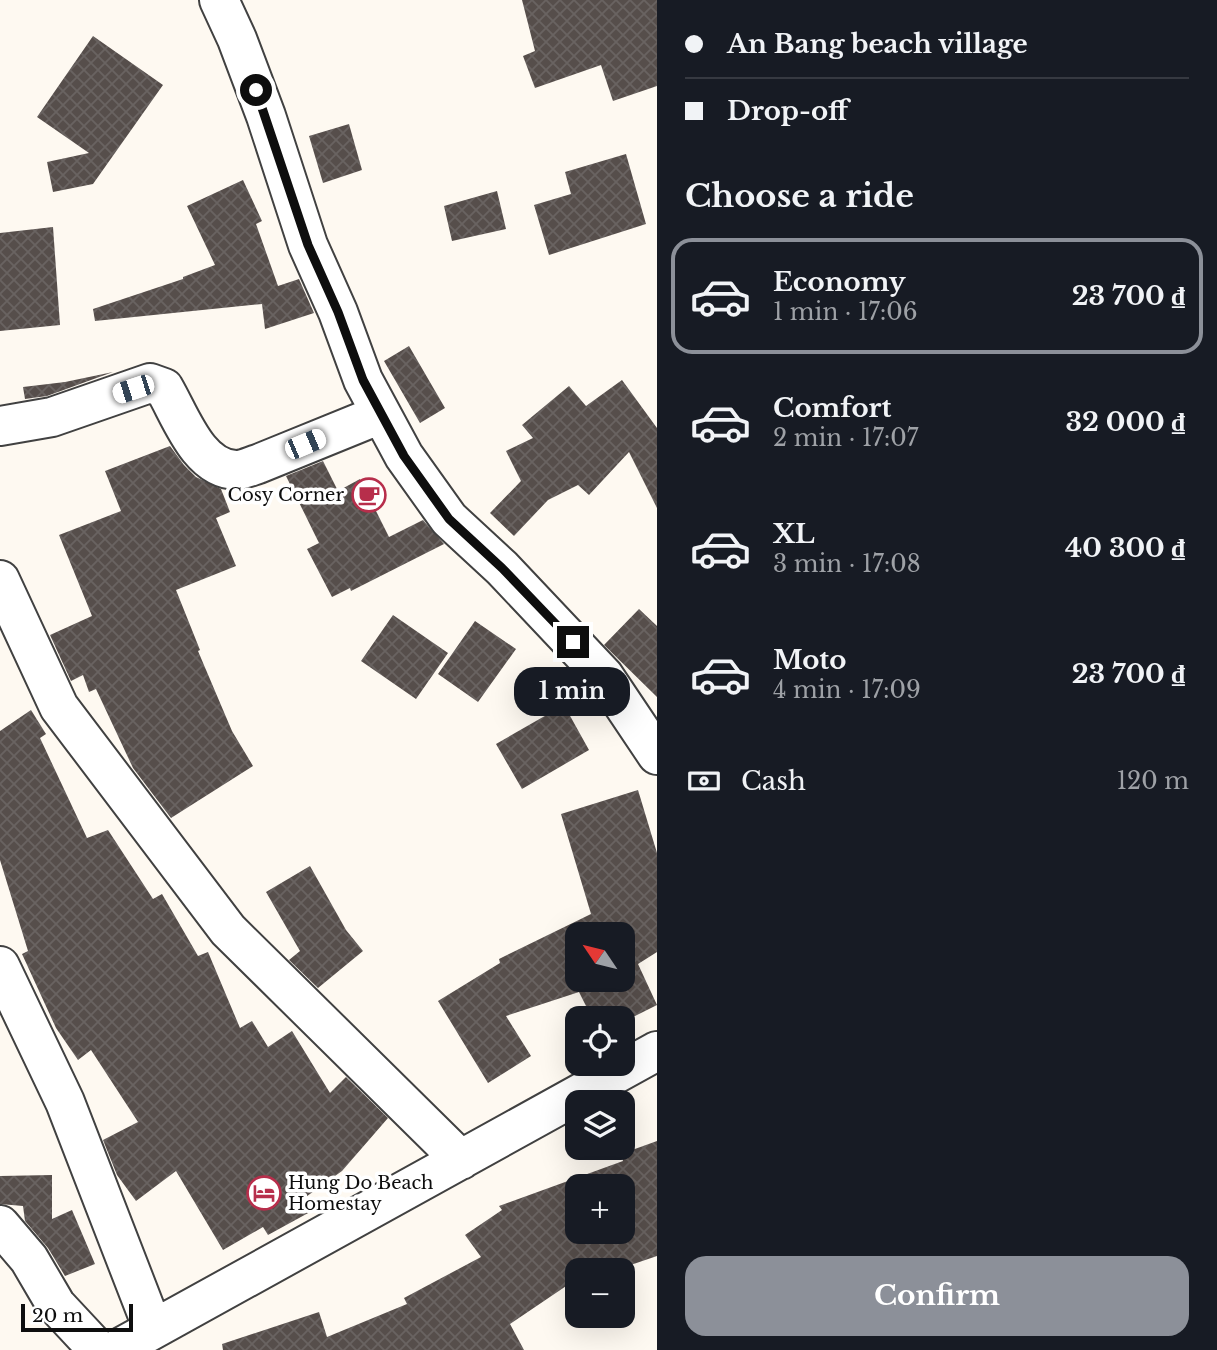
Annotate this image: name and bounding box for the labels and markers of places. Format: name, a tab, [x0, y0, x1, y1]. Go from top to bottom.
cafe icon: Cosy Corner	[350, 476, 388, 514]
place label: Cosy Corner	[228, 484, 344, 506]
place label: Hung Do Beach Homestay	[288, 1172, 433, 1215]
hotel icon: Hung Do Beach Homestay	[245, 1174, 283, 1212]

